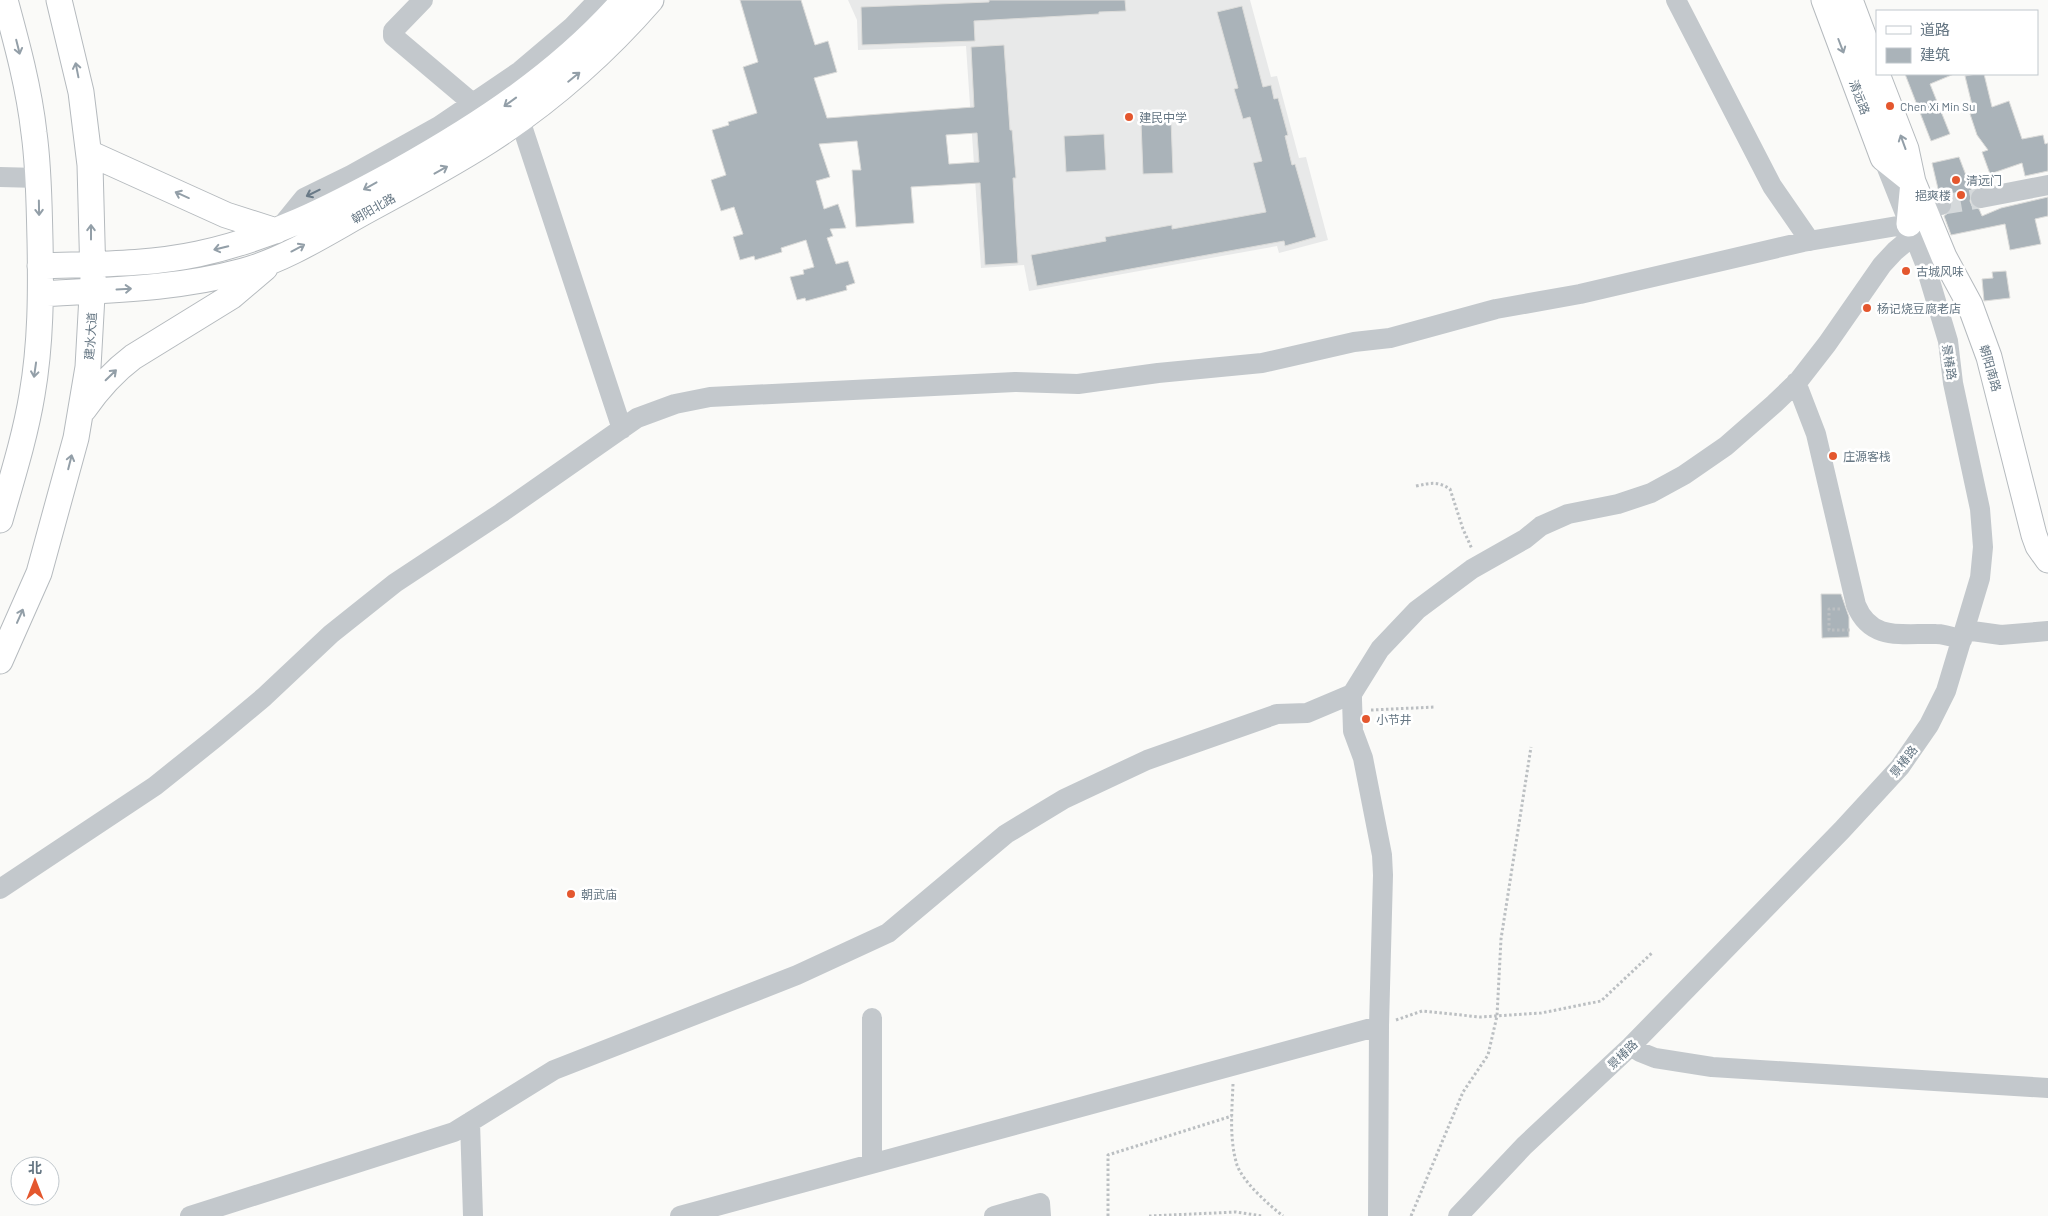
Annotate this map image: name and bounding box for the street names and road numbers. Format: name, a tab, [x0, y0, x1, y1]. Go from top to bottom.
street label: 清远路	[1847, 78, 1873, 116]
street label: 朝阳北路	[349, 190, 397, 226]
street label: 建水大道	[81, 312, 99, 360]
street label: 景椿路	[1940, 343, 1960, 381]
street label: 朝阳南路	[1978, 343, 2004, 393]
street label: 景椿路	[1886, 743, 1920, 779]
street label: 景椿路	[1604, 1036, 1640, 1072]

